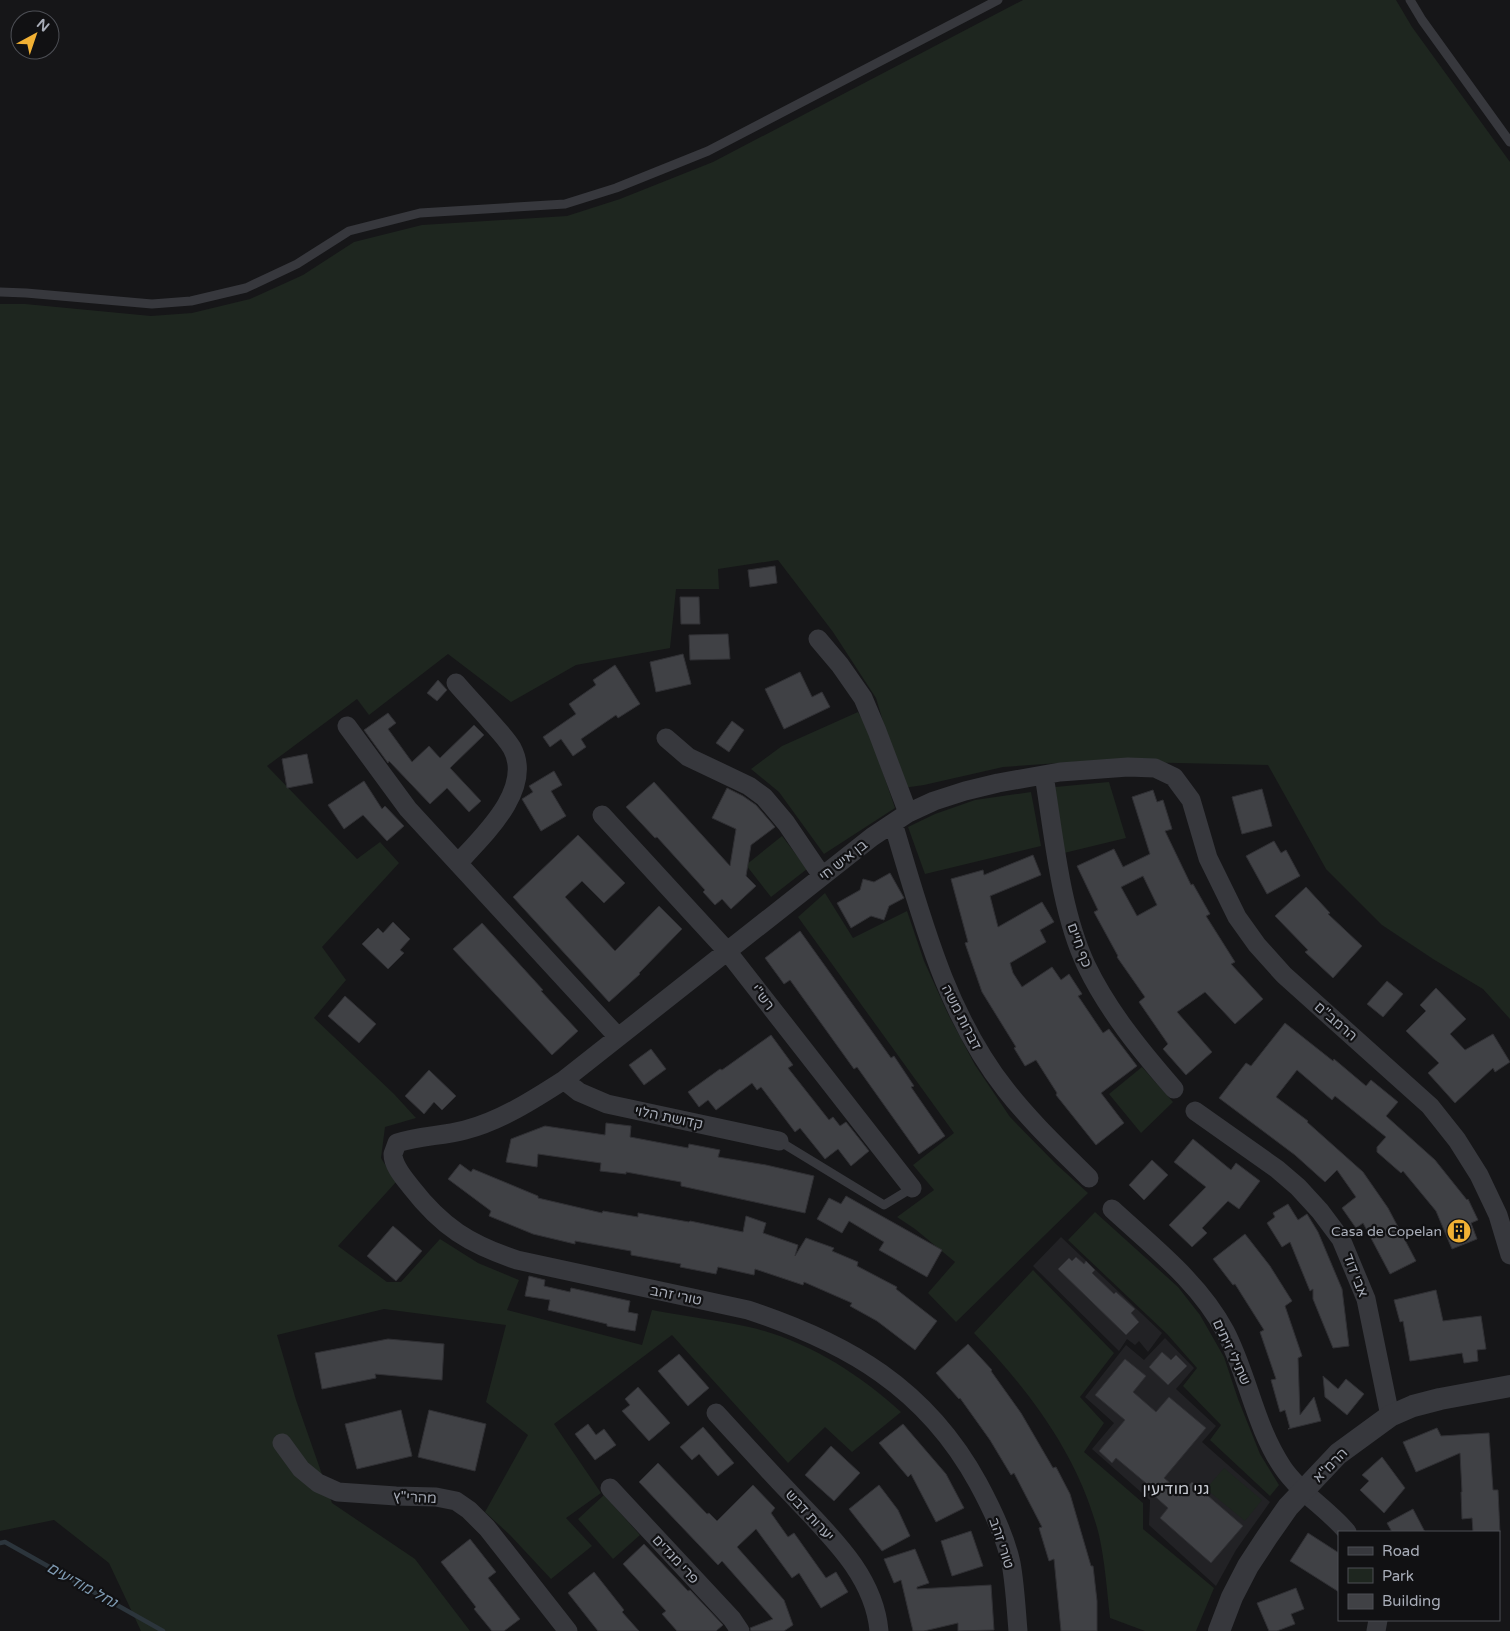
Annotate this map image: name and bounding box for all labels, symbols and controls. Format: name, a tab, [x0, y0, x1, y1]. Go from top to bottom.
north arrow	[10, 10, 60, 60]
text: N	[33, 15, 53, 36]
street label: בן איש חי	[816, 836, 871, 885]
street label: כף חיים	[1064, 920, 1095, 970]
street label: רש"י	[747, 981, 778, 1014]
street label: דברות משה	[938, 982, 985, 1053]
street label: הרמב"ם	[1311, 998, 1361, 1045]
street label: קדושת הלוי	[633, 1102, 705, 1133]
building icon: Casa de Copelan	[1446, 1218, 1472, 1244]
place label: Casa de Copelan	[1331, 1223, 1442, 1240]
street label: אבי דוד	[1339, 1251, 1372, 1300]
street label: טורי זהב	[648, 1282, 703, 1309]
street label: שתילי זיתים	[1209, 1317, 1254, 1388]
street label: הרמ"א	[1310, 1445, 1351, 1486]
district label: גני מודיעין	[1143, 1479, 1209, 1499]
street label: יערות דבש	[782, 1486, 838, 1545]
street label: מהרי"ץ	[393, 1488, 437, 1507]
street label: טורי זהב	[985, 1515, 1018, 1571]
street label: פרי מגדים	[649, 1531, 703, 1588]
legend	[1338, 1531, 1500, 1621]
text: Road	[1382, 1542, 1420, 1560]
water label: נחל מודיעים	[44, 1558, 122, 1612]
text: Park	[1382, 1567, 1414, 1585]
text: Building	[1382, 1592, 1441, 1610]

